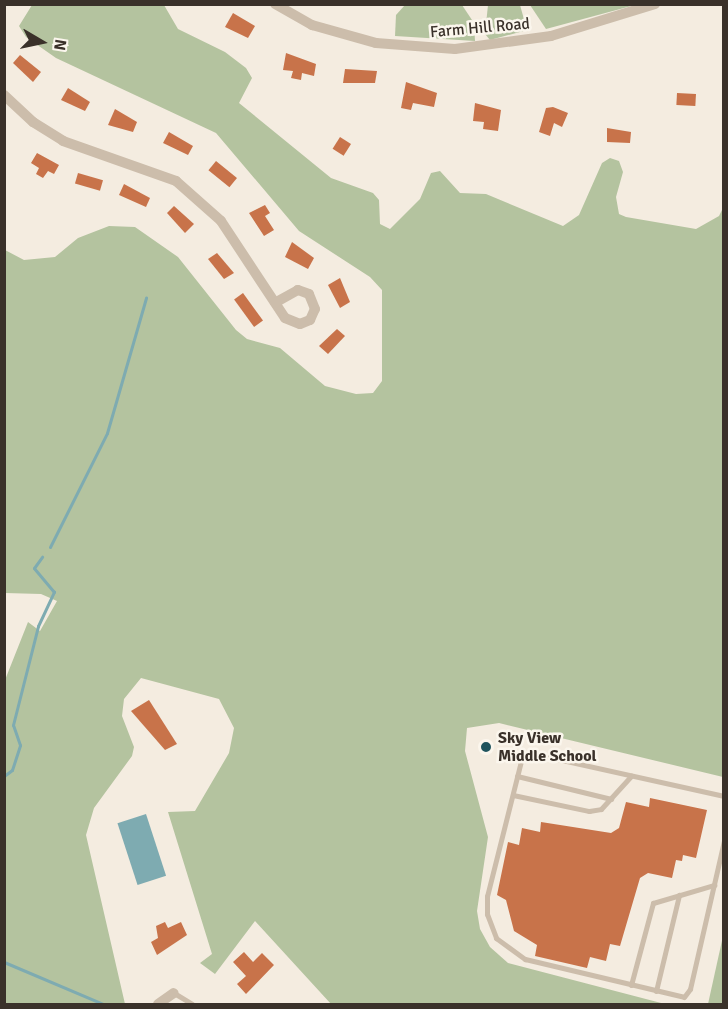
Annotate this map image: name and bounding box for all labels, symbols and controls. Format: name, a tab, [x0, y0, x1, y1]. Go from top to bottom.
north arrow	[12, 12, 72, 72]
street label: Farm Hill Road	[429, 14, 531, 42]
text: N	[49, 38, 71, 52]
place label: Sky View Middle School	[498, 728, 597, 766]
marker: Sky View Middle School	[479, 740, 493, 754]

